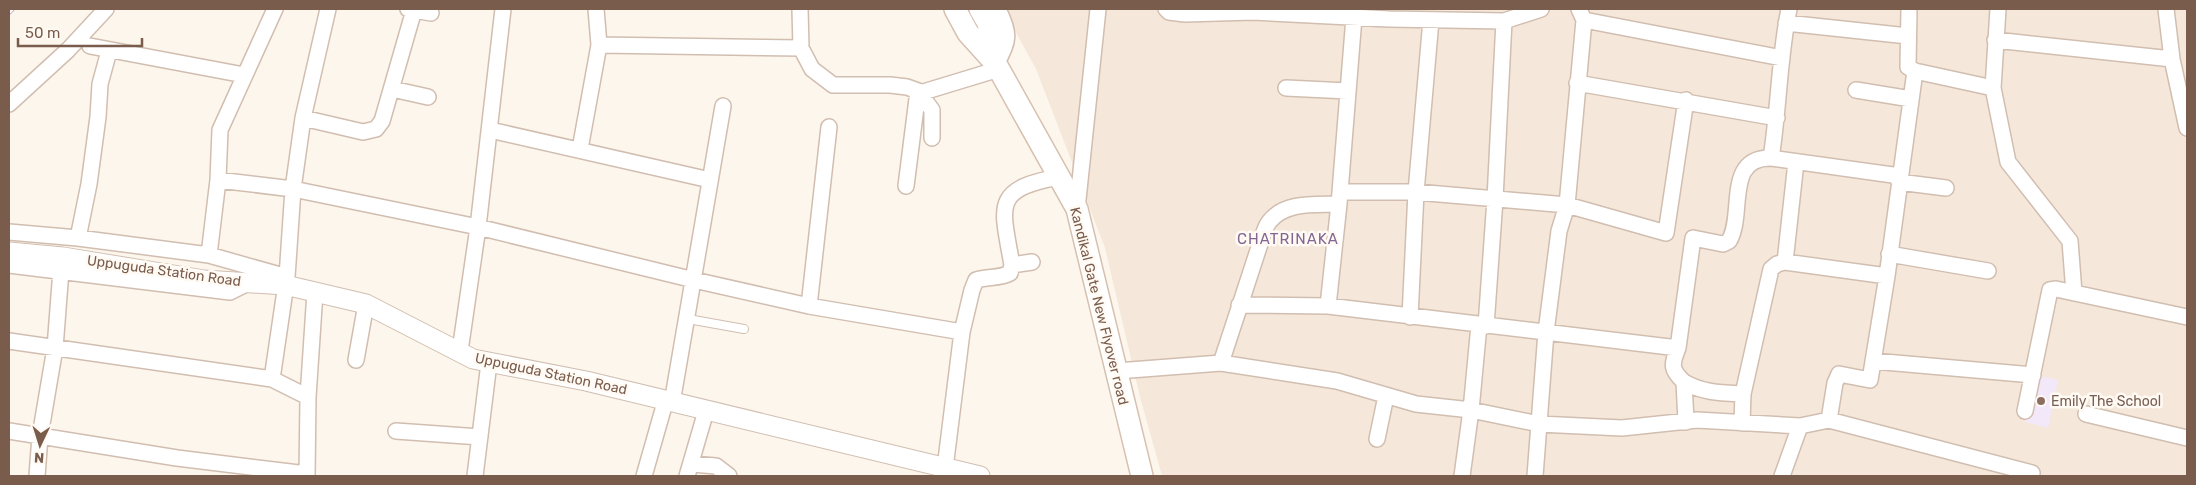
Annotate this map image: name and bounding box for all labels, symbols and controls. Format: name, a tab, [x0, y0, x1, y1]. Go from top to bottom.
scale bar	[18, 15, 141, 47]
text: 50 m	[25, 24, 60, 42]
street label: Kandikal Gate New Flyover road	[1066, 205, 1132, 407]
district label: CHATRINAKA	[1237, 230, 1339, 248]
street label: Uppuguda Station Road	[86, 252, 242, 290]
street label: Uppuguda Station Road	[473, 350, 629, 398]
place label: Emily The School	[2051, 393, 2161, 410]
marker: Emily The School	[2035, 395, 2047, 407]
north arrow	[15, 420, 65, 470]
text: N	[34, 449, 45, 466]

